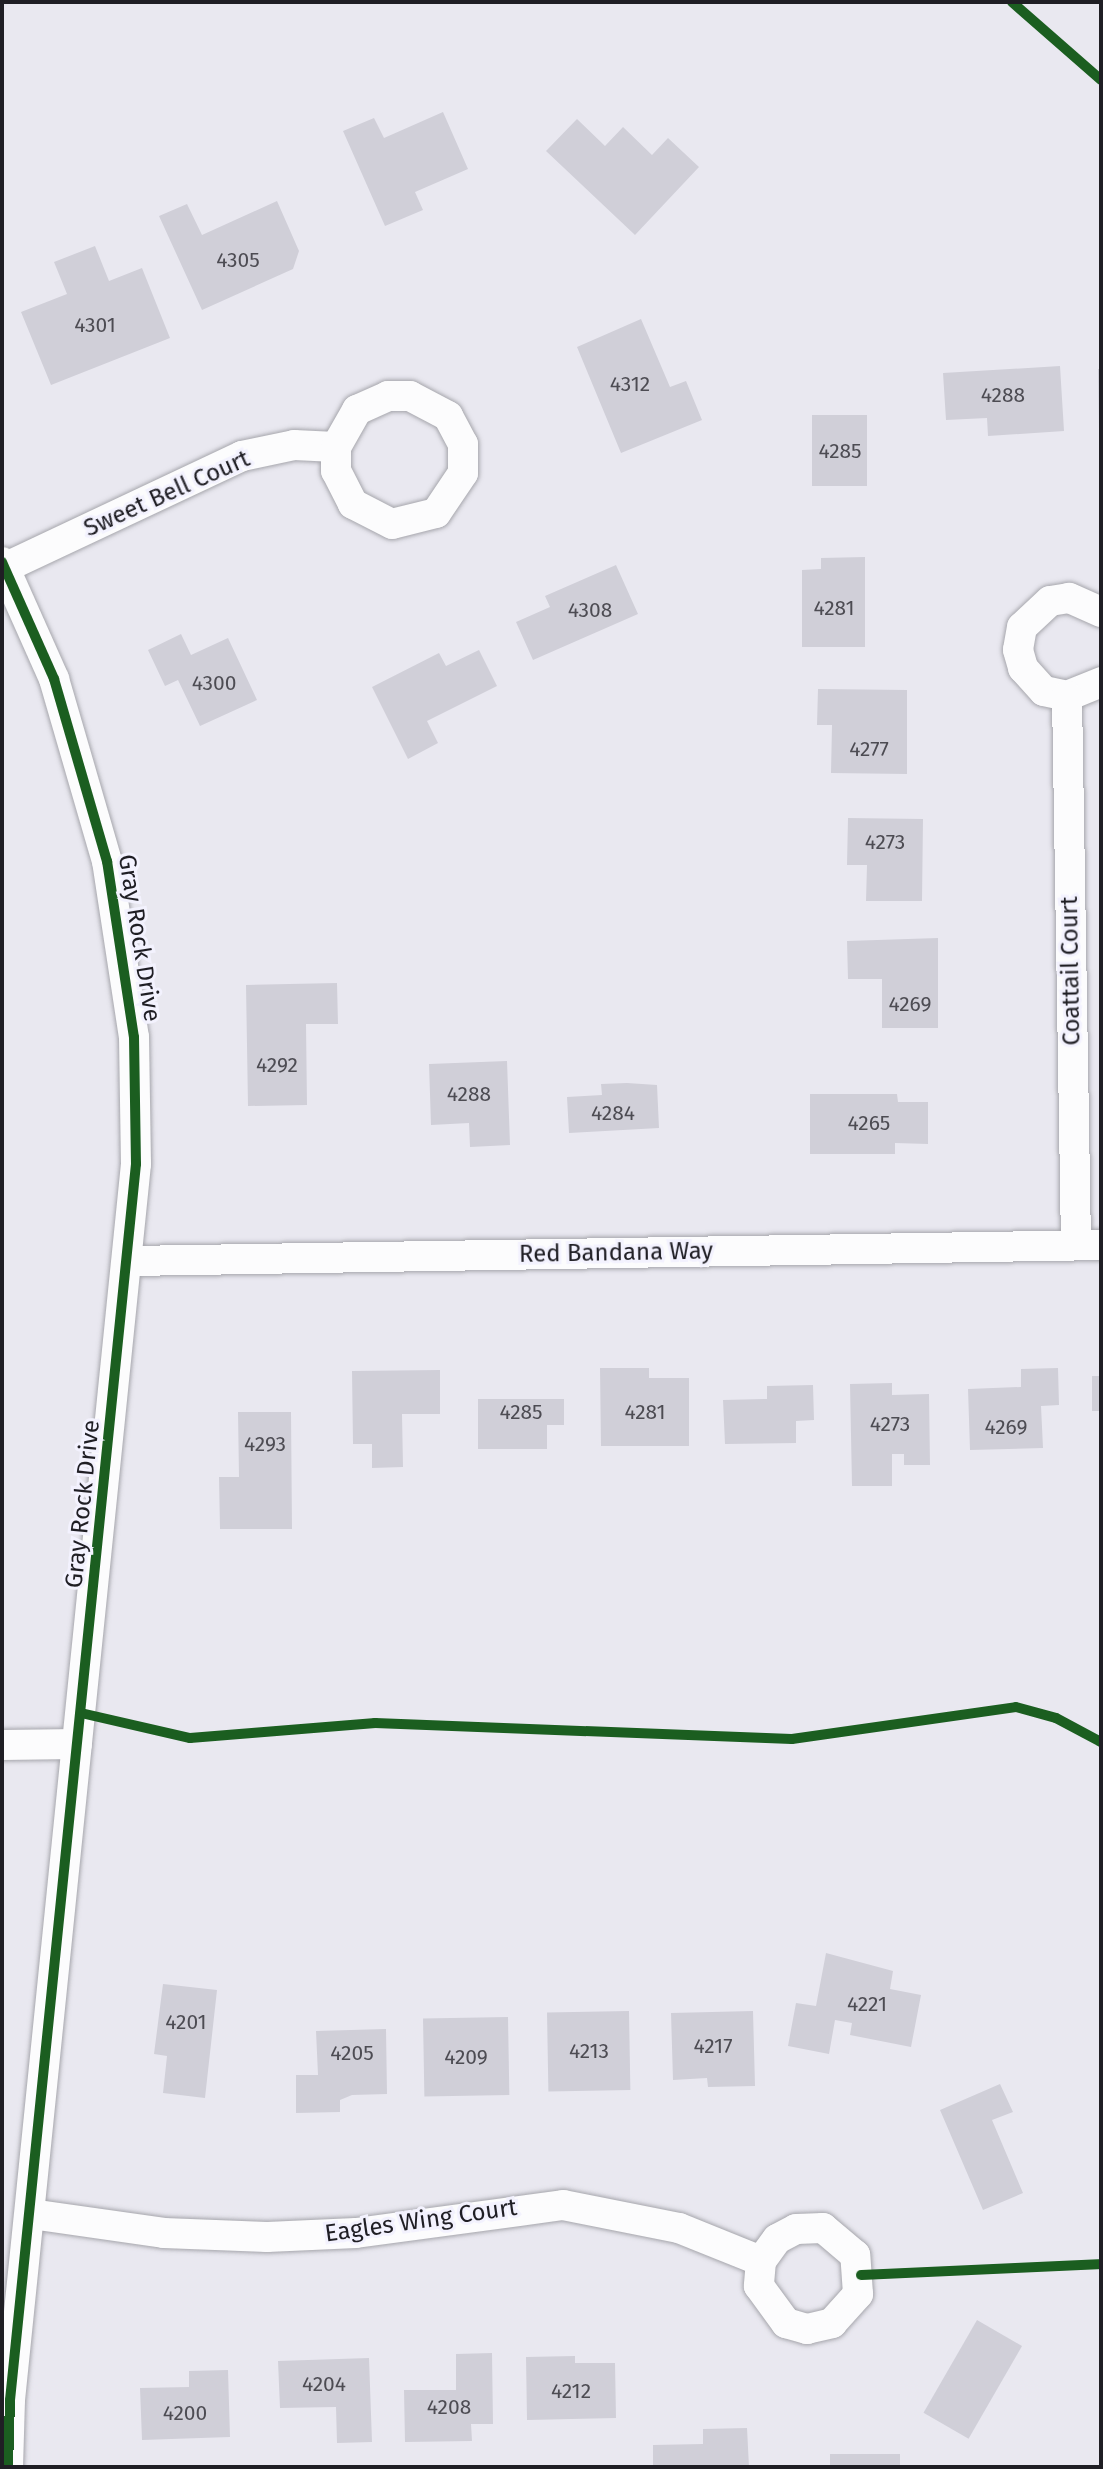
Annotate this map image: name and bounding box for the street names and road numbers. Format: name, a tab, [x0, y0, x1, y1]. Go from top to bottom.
street label: Sweet Bell Court	[80, 445, 254, 543]
street label: Gray Rock Drive	[112, 852, 166, 1024]
street label: Coattail Court	[1055, 896, 1087, 1046]
street label: Red Bandana Way	[519, 1237, 713, 1269]
street label: Gray Rock Drive	[60, 1418, 106, 1590]
street label: Eagles Wing Court	[323, 2193, 519, 2249]

